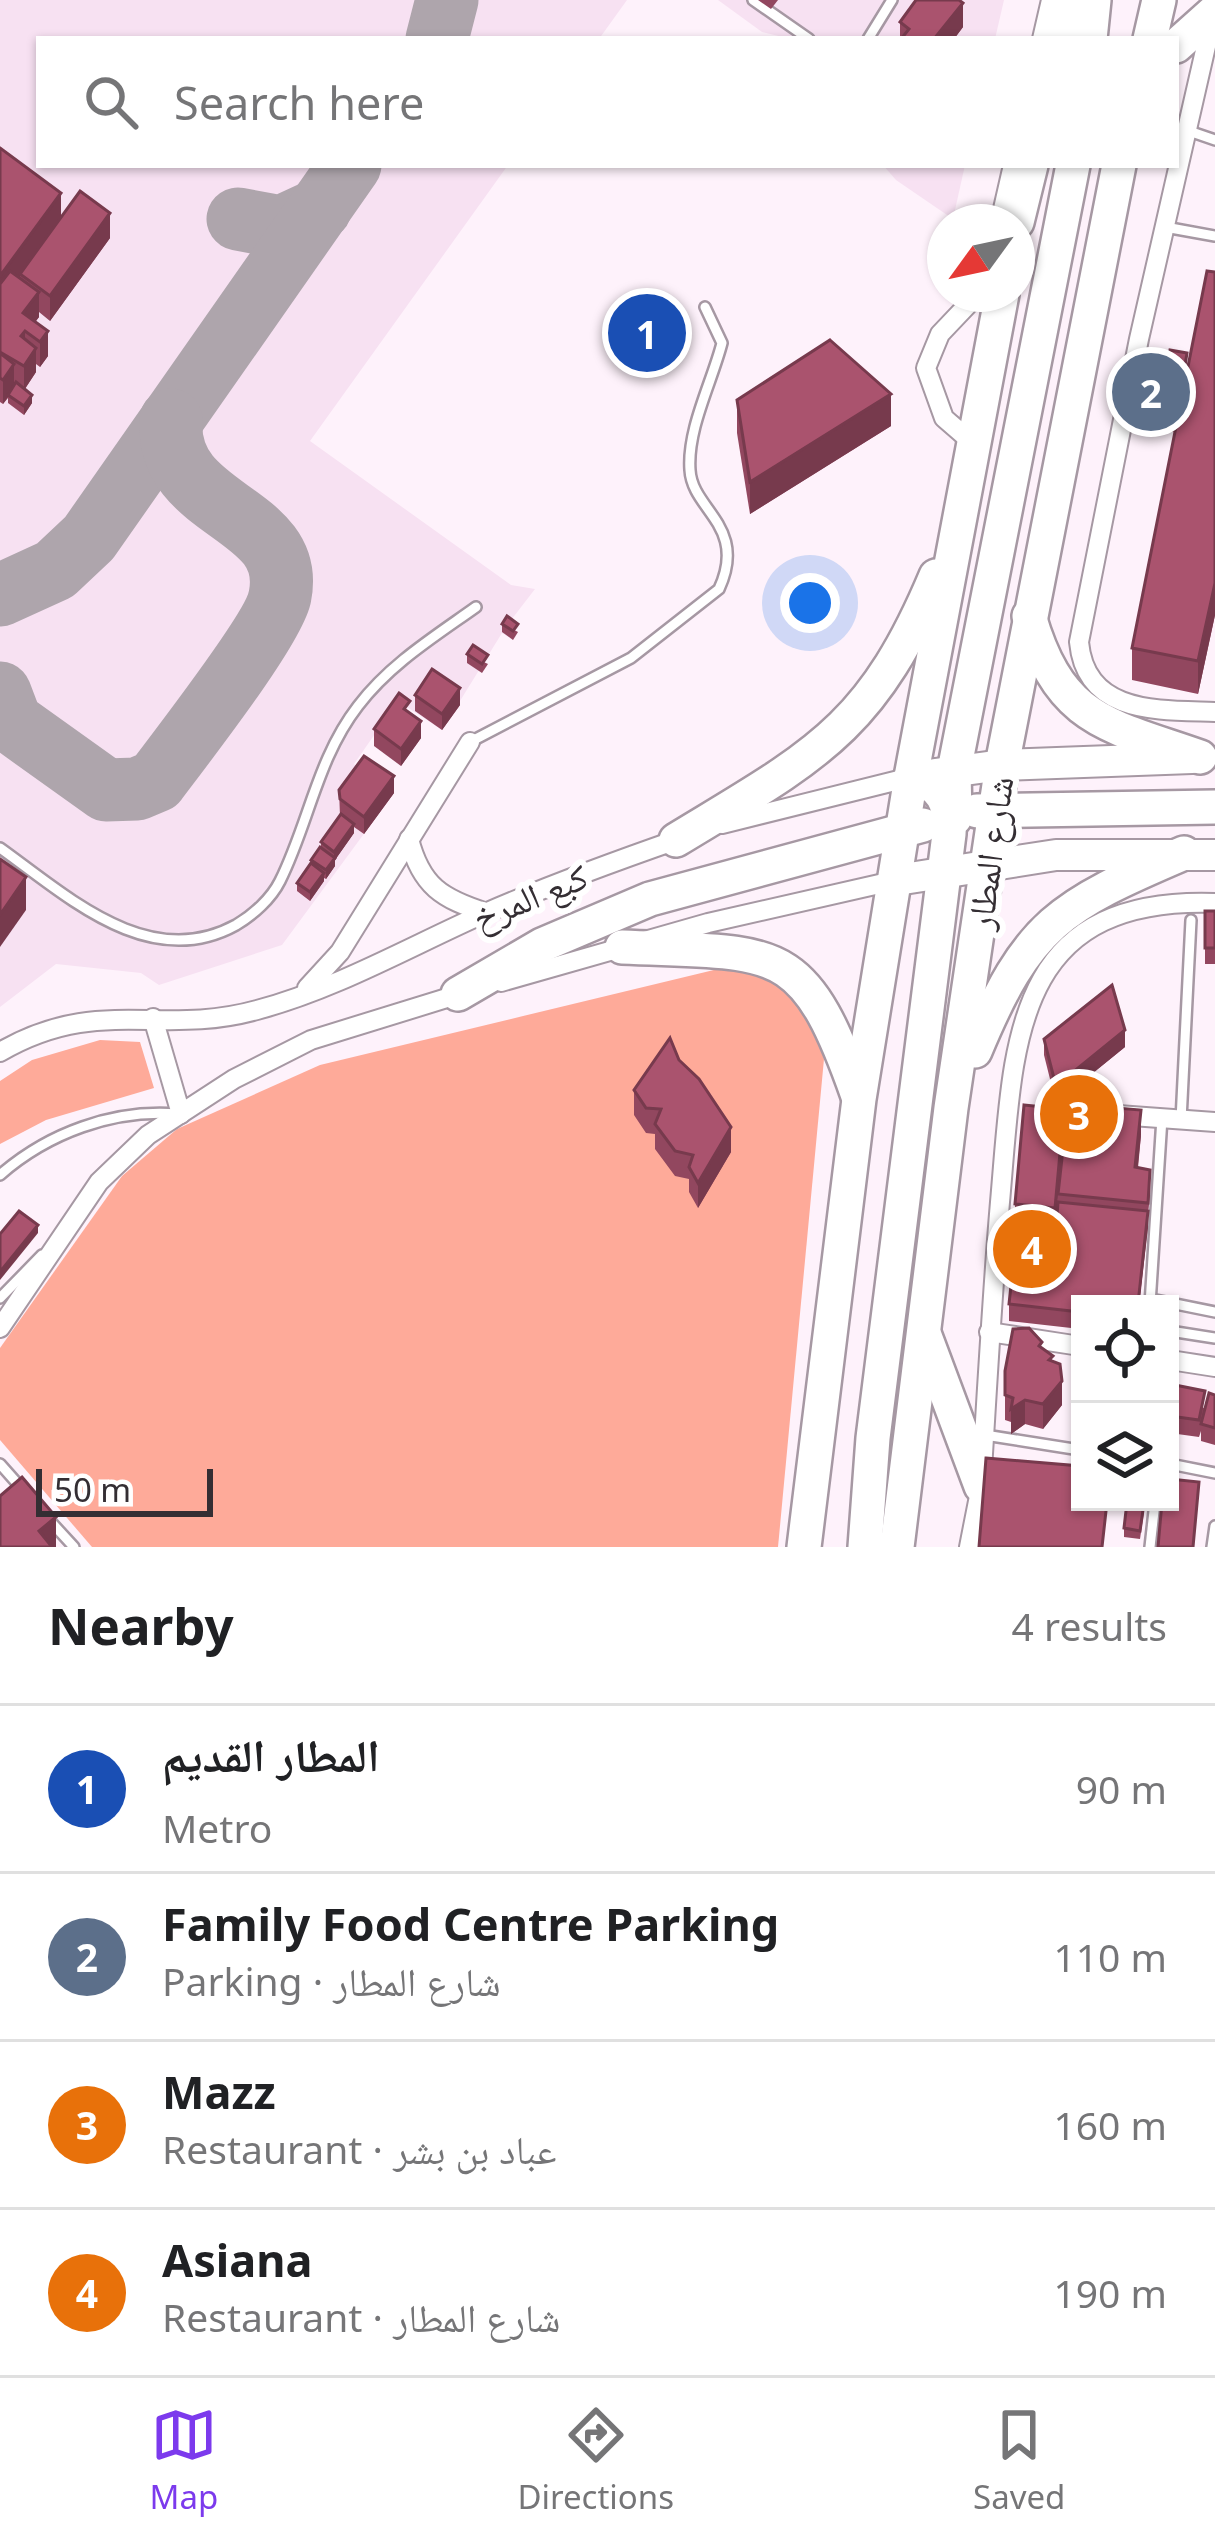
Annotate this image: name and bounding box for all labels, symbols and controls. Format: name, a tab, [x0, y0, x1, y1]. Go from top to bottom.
search box	[36, 36, 1179, 168]
icon: search	[78, 69, 144, 135]
text: Search here	[174, 72, 424, 133]
north arrow	[927, 204, 1035, 312]
pin: 1	[608, 288, 686, 378]
pin: 2	[1112, 347, 1190, 437]
your location	[780, 573, 840, 633]
street label: شارع المطار	[954, 773, 1025, 934]
street label: كبع المرخ	[465, 851, 595, 942]
pin: 3	[1040, 1069, 1118, 1159]
pin: 4	[993, 1204, 1071, 1294]
map controls	[1071, 1295, 1179, 1511]
button: locate	[1071, 1295, 1179, 1403]
button: layers	[1071, 1403, 1179, 1511]
scale bar	[36, 1463, 213, 1516]
text: 50 m	[54, 1467, 131, 1512]
text: Nearby	[48, 1590, 234, 1660]
text: 4 results	[1012, 1599, 1167, 1652]
text: المطار القديم	[162, 1724, 380, 1785]
text: 1	[76, 1762, 98, 1815]
text: 90 m	[1076, 1762, 1167, 1815]
text: Metro	[162, 1801, 272, 1854]
text: Family Food Centre Parking	[162, 1893, 779, 1954]
text: 2	[76, 1930, 98, 1983]
text: 110 m	[1053, 1930, 1167, 1983]
text: Parking · شارع المطار	[162, 1954, 501, 2007]
text: Mazz	[162, 2061, 276, 2122]
text: 3	[76, 2098, 98, 2151]
text: 160 m	[1053, 2098, 1167, 2151]
text: Restaurant · عباد بن بشر	[162, 2122, 556, 2175]
text: Asiana	[162, 2229, 312, 2290]
text: 4	[76, 2266, 98, 2319]
text: 190 m	[1053, 2266, 1167, 2319]
text: Restaurant · شارع المطار	[162, 2290, 561, 2343]
tab: Map	[150, 2402, 218, 2519]
tab: Directions	[517, 2402, 674, 2519]
tab: Saved	[973, 2402, 1065, 2519]

